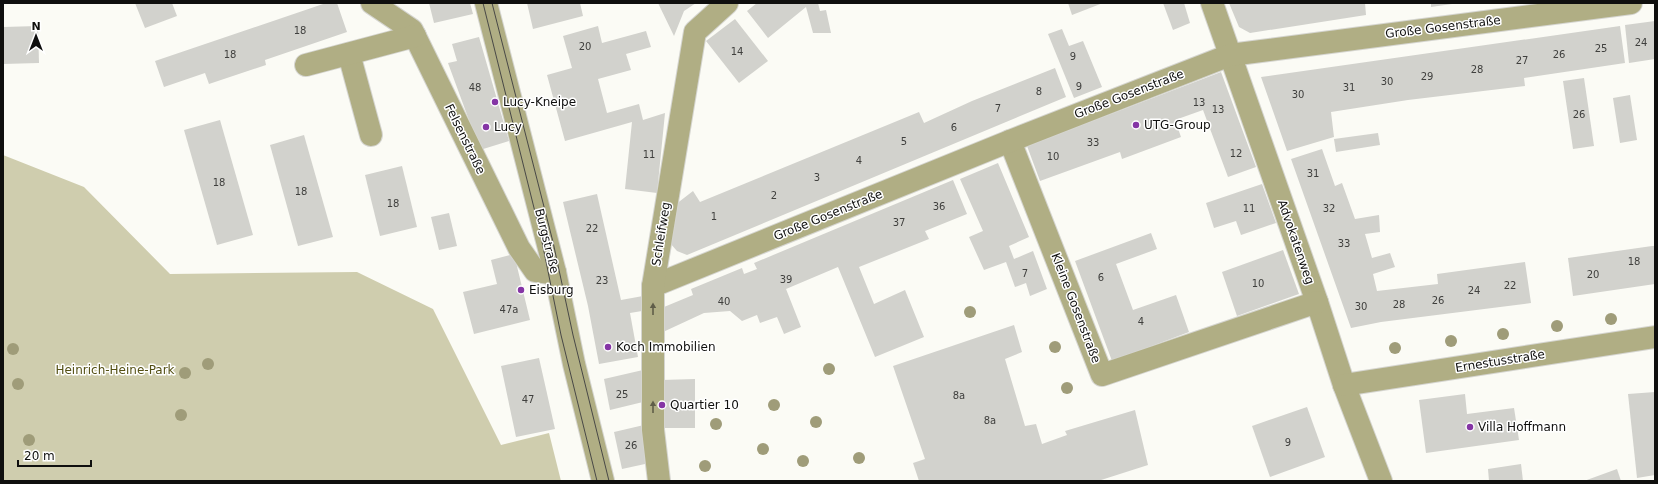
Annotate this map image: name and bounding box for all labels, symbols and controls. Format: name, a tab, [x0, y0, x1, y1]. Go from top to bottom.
street label: Große Gosenstraße	[1385, 13, 1501, 41]
north arrow	[16, 16, 56, 56]
text: N	[31, 20, 41, 33]
house number: 18	[294, 25, 306, 36]
house number: 24	[1635, 37, 1647, 48]
house number: 20	[579, 41, 591, 52]
house number: 25	[1595, 43, 1607, 54]
house number: 14	[731, 46, 743, 57]
house number: 18	[224, 49, 236, 60]
house number: 26	[1553, 49, 1565, 60]
house number: 9	[1070, 51, 1076, 62]
house number: 27	[1516, 55, 1528, 66]
house number: 28	[1471, 64, 1483, 75]
street label: Große Gosenstraße	[1072, 67, 1186, 121]
house number: 29	[1421, 71, 1433, 82]
house number: 30	[1381, 76, 1393, 87]
house number: 9	[1076, 81, 1082, 92]
house number: 48	[469, 82, 481, 93]
house number: 31	[1343, 82, 1355, 93]
house number: 8	[1036, 86, 1042, 97]
house number: 30	[1292, 89, 1304, 100]
place label: Lucy-Kneipe	[503, 95, 576, 109]
marker: Lucy-Kneipe	[490, 97, 500, 107]
house number: 13	[1193, 97, 1205, 108]
street label: Felsenstraße	[442, 102, 488, 176]
house number: 7	[995, 103, 1001, 114]
house number: 13	[1212, 104, 1224, 115]
house number: 26	[1573, 109, 1585, 120]
place label: UTG-Group	[1144, 118, 1211, 132]
place label: Lucy	[494, 120, 522, 134]
marker: UTG-Group	[1131, 120, 1141, 130]
marker: Lucy	[481, 122, 491, 132]
house number: 6	[951, 122, 957, 133]
house number: 5	[901, 136, 907, 147]
house number: 33	[1087, 137, 1099, 148]
house number: 12	[1230, 148, 1242, 159]
house number: 11	[643, 149, 655, 160]
house number: 10	[1047, 151, 1059, 162]
house number: 4	[856, 155, 862, 166]
house number: 31	[1307, 168, 1319, 179]
house number: 3	[814, 172, 820, 183]
house number: 18	[213, 177, 225, 188]
house number: 18	[295, 186, 307, 197]
street label: Große Gosenstraße	[772, 187, 884, 243]
house number: 2	[771, 190, 777, 201]
house number: 18	[387, 198, 399, 209]
street label: Advokatenweg	[1275, 198, 1317, 286]
street label: Schleifweg	[649, 201, 673, 267]
house number: 36	[933, 201, 945, 212]
house number: 11	[1243, 203, 1255, 214]
house number: 32	[1323, 203, 1335, 214]
street label: Burgstraße	[532, 207, 562, 275]
house number: 1	[711, 211, 717, 222]
house number: 37	[893, 217, 905, 228]
house number: 22	[586, 223, 598, 234]
house number: 33	[1338, 238, 1350, 249]
street label: Kleine Gosenstraße	[1049, 251, 1103, 365]
house number: 18	[1628, 256, 1640, 267]
house number: 7	[1022, 268, 1028, 279]
house number: 20	[1587, 269, 1599, 280]
house number: 6	[1098, 272, 1104, 283]
house number: 39	[780, 274, 792, 285]
house number: 23	[596, 275, 608, 286]
house number: 10	[1252, 278, 1264, 289]
house number: 22	[1504, 280, 1516, 291]
place label: Eisburg	[529, 283, 574, 297]
marker: Eisburg	[516, 285, 526, 295]
house number: 24	[1468, 285, 1480, 296]
house number: 26	[1432, 295, 1444, 306]
house number: 40	[718, 296, 730, 307]
house number: 28	[1393, 299, 1405, 310]
house number: 30	[1355, 301, 1367, 312]
one-way arrow	[650, 302, 656, 315]
house number: 47a	[500, 304, 518, 315]
house number: 4	[1138, 316, 1144, 327]
place label: Koch Immobilien	[616, 340, 716, 354]
marker: Koch Immobilien	[603, 342, 613, 352]
street label: Ernestusstraße	[1454, 347, 1546, 375]
park label: Heinrich-Heine-Park	[55, 363, 175, 377]
house number: 25	[616, 389, 628, 400]
house number: 8a	[953, 390, 965, 401]
house number: 47	[522, 394, 534, 405]
place label: Quartier 10	[670, 398, 739, 412]
one-way arrow	[650, 400, 656, 413]
marker: Quartier 10	[657, 400, 667, 410]
house number: 8a	[984, 415, 996, 426]
place label: Villa Hoffmann	[1478, 420, 1566, 434]
marker: Villa Hoffmann	[1465, 422, 1475, 432]
house number: 9	[1285, 437, 1291, 448]
house number: 26	[625, 440, 637, 451]
scale bar	[18, 442, 91, 468]
text: 20 m	[24, 449, 55, 463]

